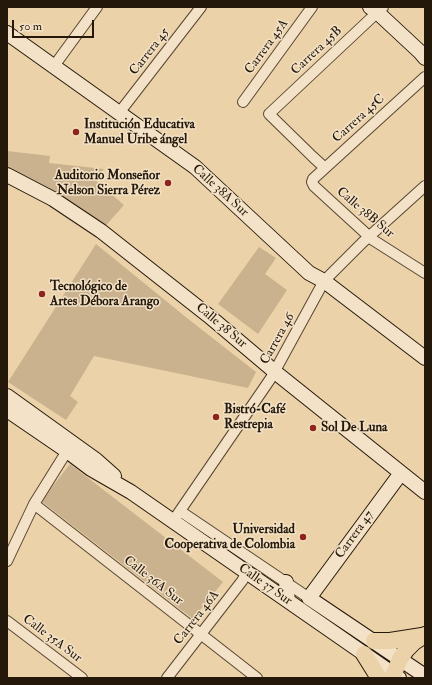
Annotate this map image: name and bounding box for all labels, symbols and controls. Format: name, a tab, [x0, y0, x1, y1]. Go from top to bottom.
scale bar	[14, 12, 96, 38]
street label: Carrera 45A	[242, 17, 292, 77]
text: 50 m	[19, 19, 42, 34]
street label: Carrera 45B	[288, 23, 346, 79]
street label: Carrera 45	[127, 25, 173, 79]
street label: Carrera 45C	[330, 91, 388, 147]
place label: Institución Educativa Manuel Uribe ángel	[84, 117, 195, 148]
marker: Institución Educativa Manuel Uribe ángel	[71, 127, 81, 137]
street label: Calle 38A Sur	[189, 162, 251, 220]
place label: Auditorio Monseñor Nelson Sierra Pérez	[55, 168, 160, 199]
marker: Auditorio Monseñor Nelson Sierra Pérez	[163, 178, 173, 188]
street label: Calle 38B Sur	[333, 184, 397, 242]
place label: Tecnológico de Artes Débora Arango	[50, 279, 159, 310]
marker: Tecnológico de Artes Débora Arango	[37, 289, 47, 299]
street label: Calle 38 Sur	[192, 300, 250, 352]
street label: Carrera 46	[258, 311, 298, 367]
place label: Bistró-Café Restrepia	[224, 402, 286, 433]
marker: Bistró-Café Restrepia	[211, 412, 221, 422]
place label: Sol De Luna	[321, 420, 387, 436]
marker: Sol De Luna	[308, 423, 318, 433]
street label: Carrera 47	[332, 508, 378, 562]
place label: Universidad Cooperativa de Colombia	[165, 522, 295, 553]
marker: Universidad Cooperativa de Colombia	[298, 532, 308, 542]
street label: Calle 36A Sur	[120, 553, 186, 609]
street label: Calle 37 Sur	[235, 561, 295, 609]
street label: Carrera 46A	[171, 588, 223, 648]
street label: Calle 35A Sur	[19, 612, 85, 666]

